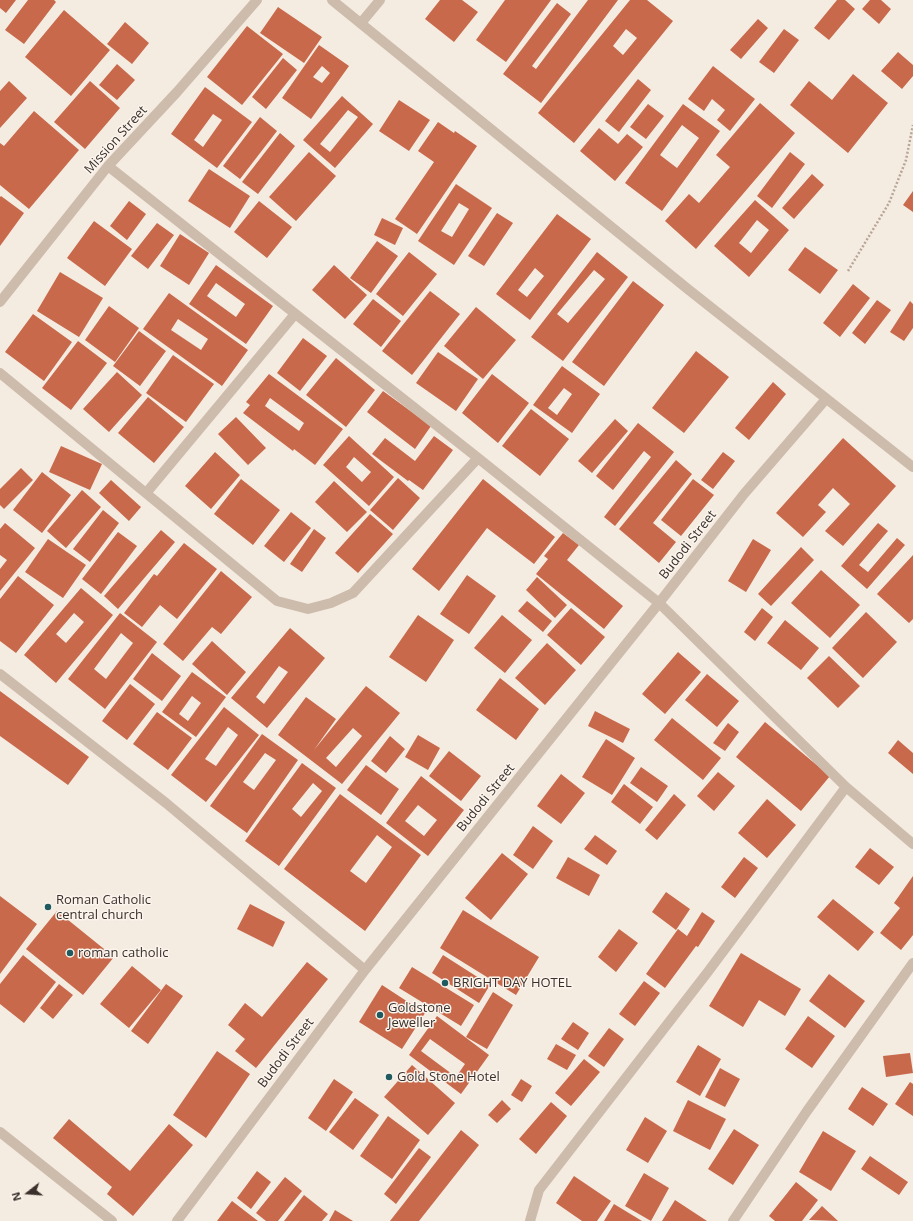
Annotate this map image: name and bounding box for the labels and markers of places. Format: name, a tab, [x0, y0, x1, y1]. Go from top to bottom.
place label: Roman Catholic central church	[56, 892, 151, 923]
marker: Roman Catholic central church	[43, 902, 53, 912]
place label: roman catholic	[78, 945, 168, 961]
marker: roman catholic	[65, 948, 75, 958]
place label: BRIGHT DAY HOTEL	[453, 975, 572, 991]
marker: BRIGHT DAY HOTEL	[440, 978, 450, 988]
place label: Goldstone Jeweller	[388, 1000, 450, 1031]
marker: Goldstone Jeweller	[375, 1010, 385, 1020]
place label: Gold Stone Hotel	[397, 1069, 500, 1085]
marker: Gold Stone Hotel	[384, 1072, 394, 1082]

